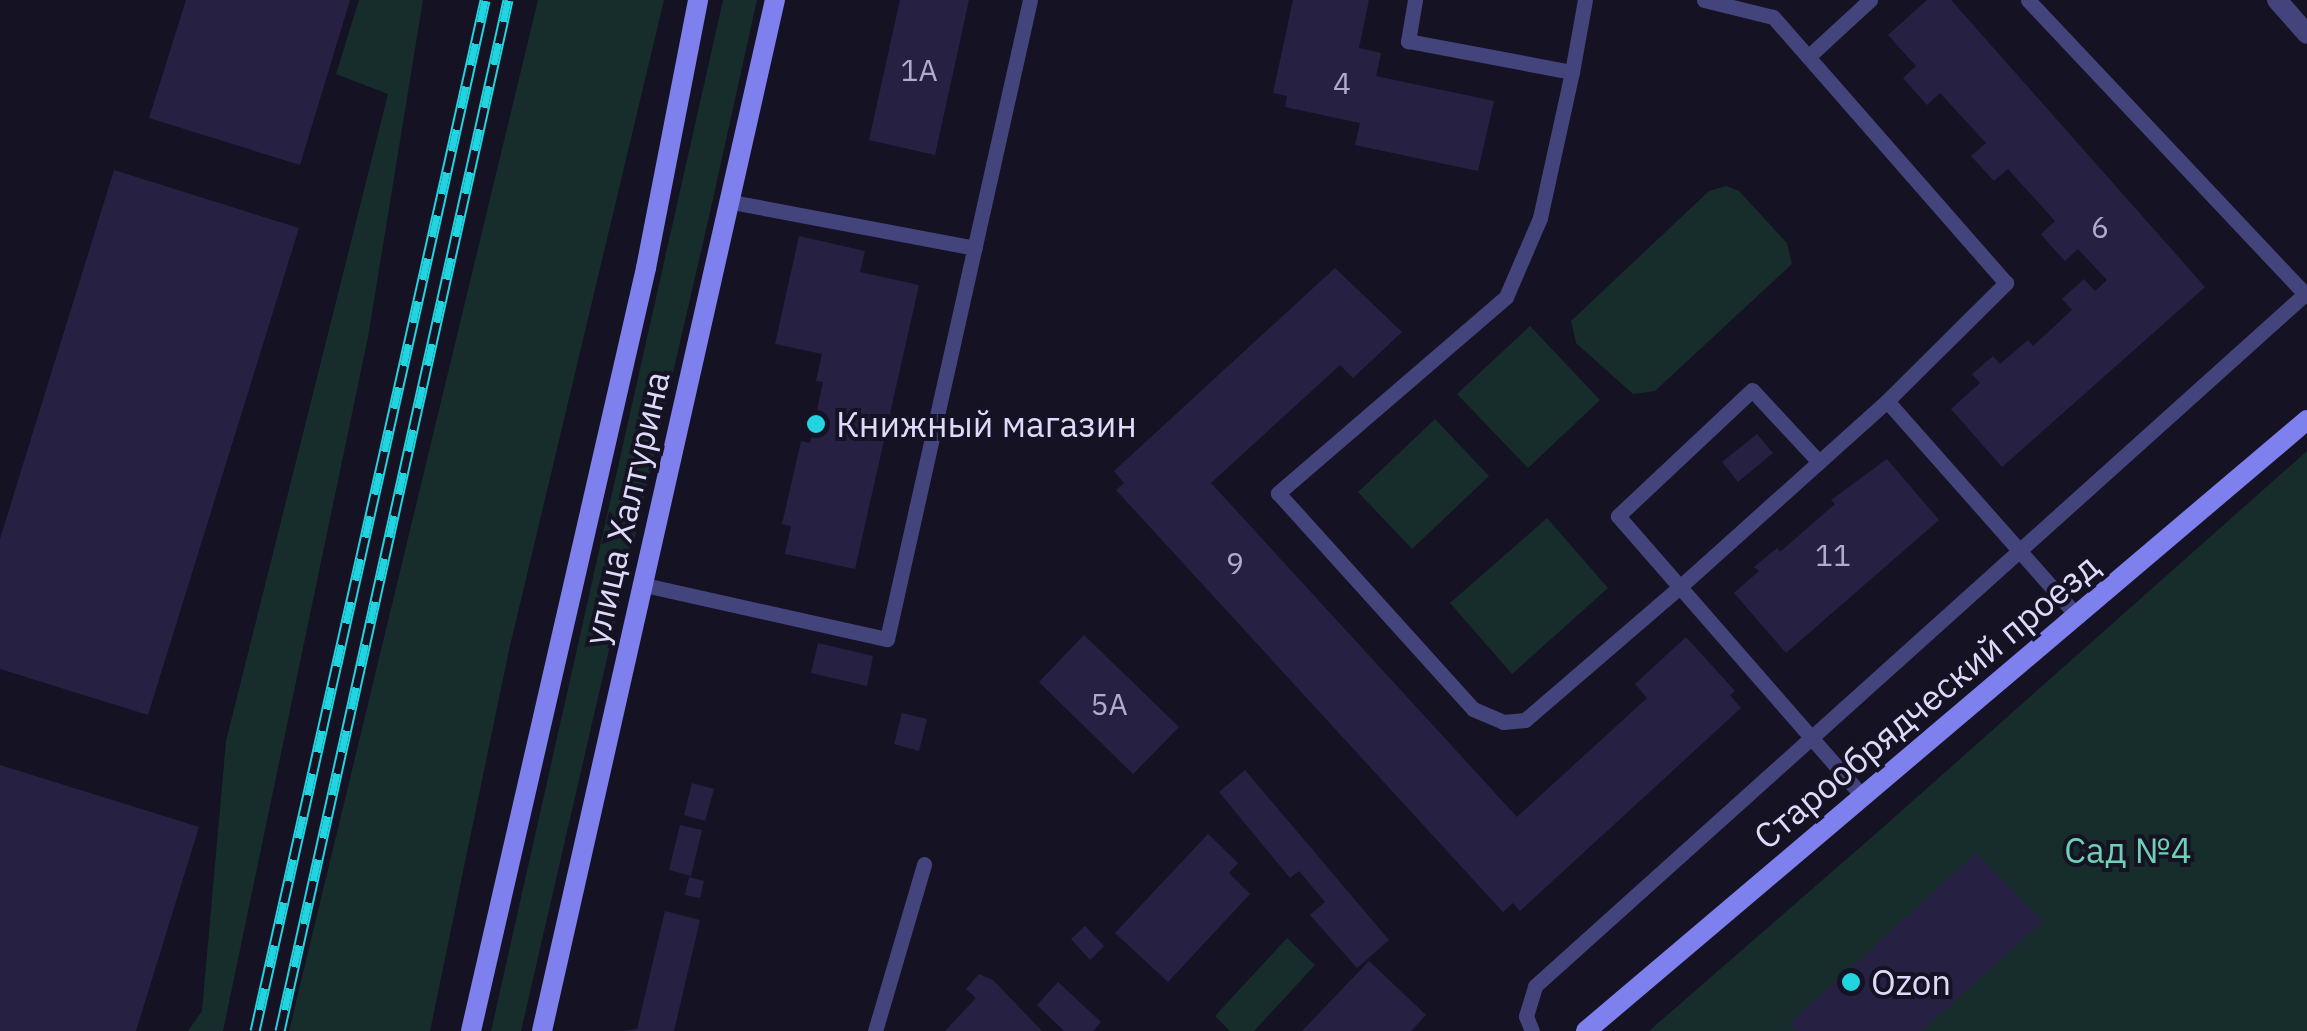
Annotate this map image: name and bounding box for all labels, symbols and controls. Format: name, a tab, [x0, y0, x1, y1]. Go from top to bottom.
house number: 1А	[900, 52, 938, 88]
house number: 4	[1333, 65, 1351, 101]
house number: 6	[2091, 209, 2109, 245]
street label: улица Халтурина	[574, 367, 678, 649]
place label: Книжный магазин	[836, 403, 1137, 445]
marker: Книжный магазин	[805, 413, 827, 435]
house number: 11	[1815, 537, 1851, 573]
street label: Старообрядческий проезд	[1745, 544, 2107, 858]
house number: 9	[1226, 545, 1244, 581]
house number: 5А	[1090, 686, 1128, 722]
park label: Сад №4	[2064, 829, 2192, 871]
place label: Ozon	[1871, 961, 1951, 1003]
marker: Ozon	[1840, 971, 1862, 993]

